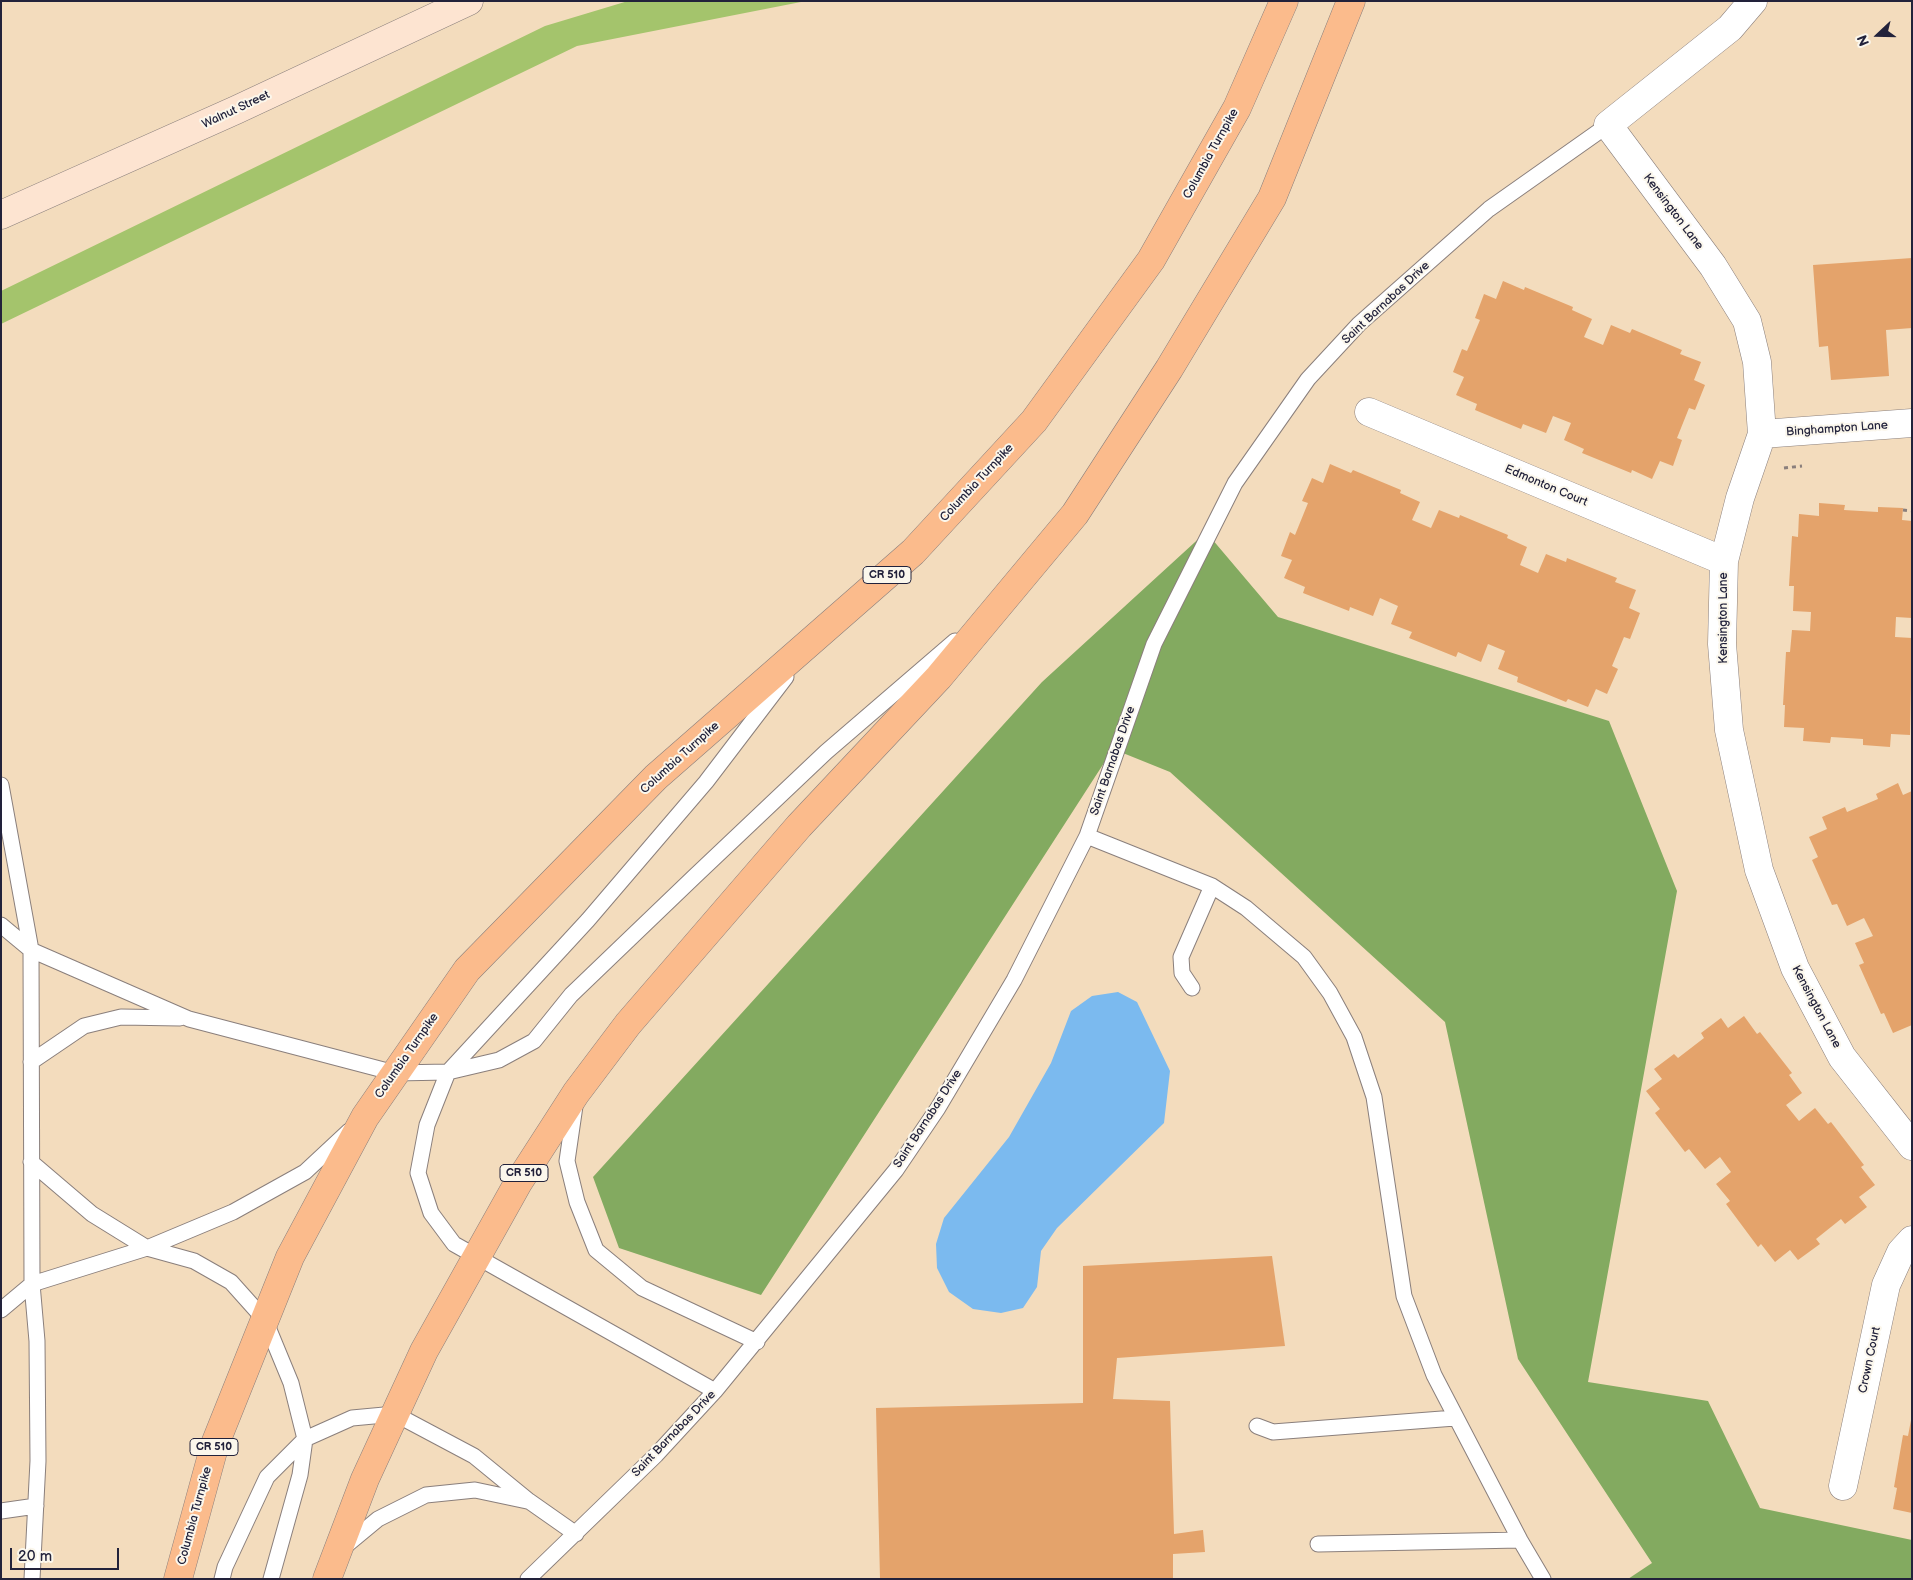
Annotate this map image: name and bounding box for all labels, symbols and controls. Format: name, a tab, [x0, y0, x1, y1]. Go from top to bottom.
north arrow	[1853, 10, 1903, 60]
text: N	[1854, 33, 1873, 49]
street label: Walnut Street	[200, 88, 272, 132]
street label: Columbia Turnpike	[1180, 106, 1242, 202]
street label: Kensington Lane	[1640, 171, 1706, 253]
street label: Saint Barnabas Drive	[1339, 259, 1433, 347]
street label: Binghampton Lane	[1785, 418, 1889, 440]
street label: Columbia Turnpike	[937, 441, 1017, 525]
street label: Edmonton Court	[1502, 462, 1590, 510]
road number: CR 510	[863, 566, 911, 584]
street label: Kensington Lane	[1717, 572, 1731, 664]
street label: Saint Barnabas Drive	[1088, 705, 1138, 817]
street label: Columbia Turnpike	[638, 719, 722, 797]
street label: Kensington Lane	[1788, 963, 1844, 1051]
street label: Columbia Turnpike	[372, 1011, 442, 1101]
street label: Saint Barnabas Drive	[891, 1067, 965, 1171]
road number: CR 510	[500, 1164, 548, 1182]
street label: Crown Court	[1856, 1325, 1884, 1395]
street label: Saint Barnabas Drive	[629, 1388, 719, 1480]
road number: CR 510	[190, 1438, 238, 1455]
street label: Columbia Turnpike	[175, 1465, 215, 1567]
scale bar	[12, 1538, 121, 1570]
text: 20 m	[18, 1547, 52, 1566]

